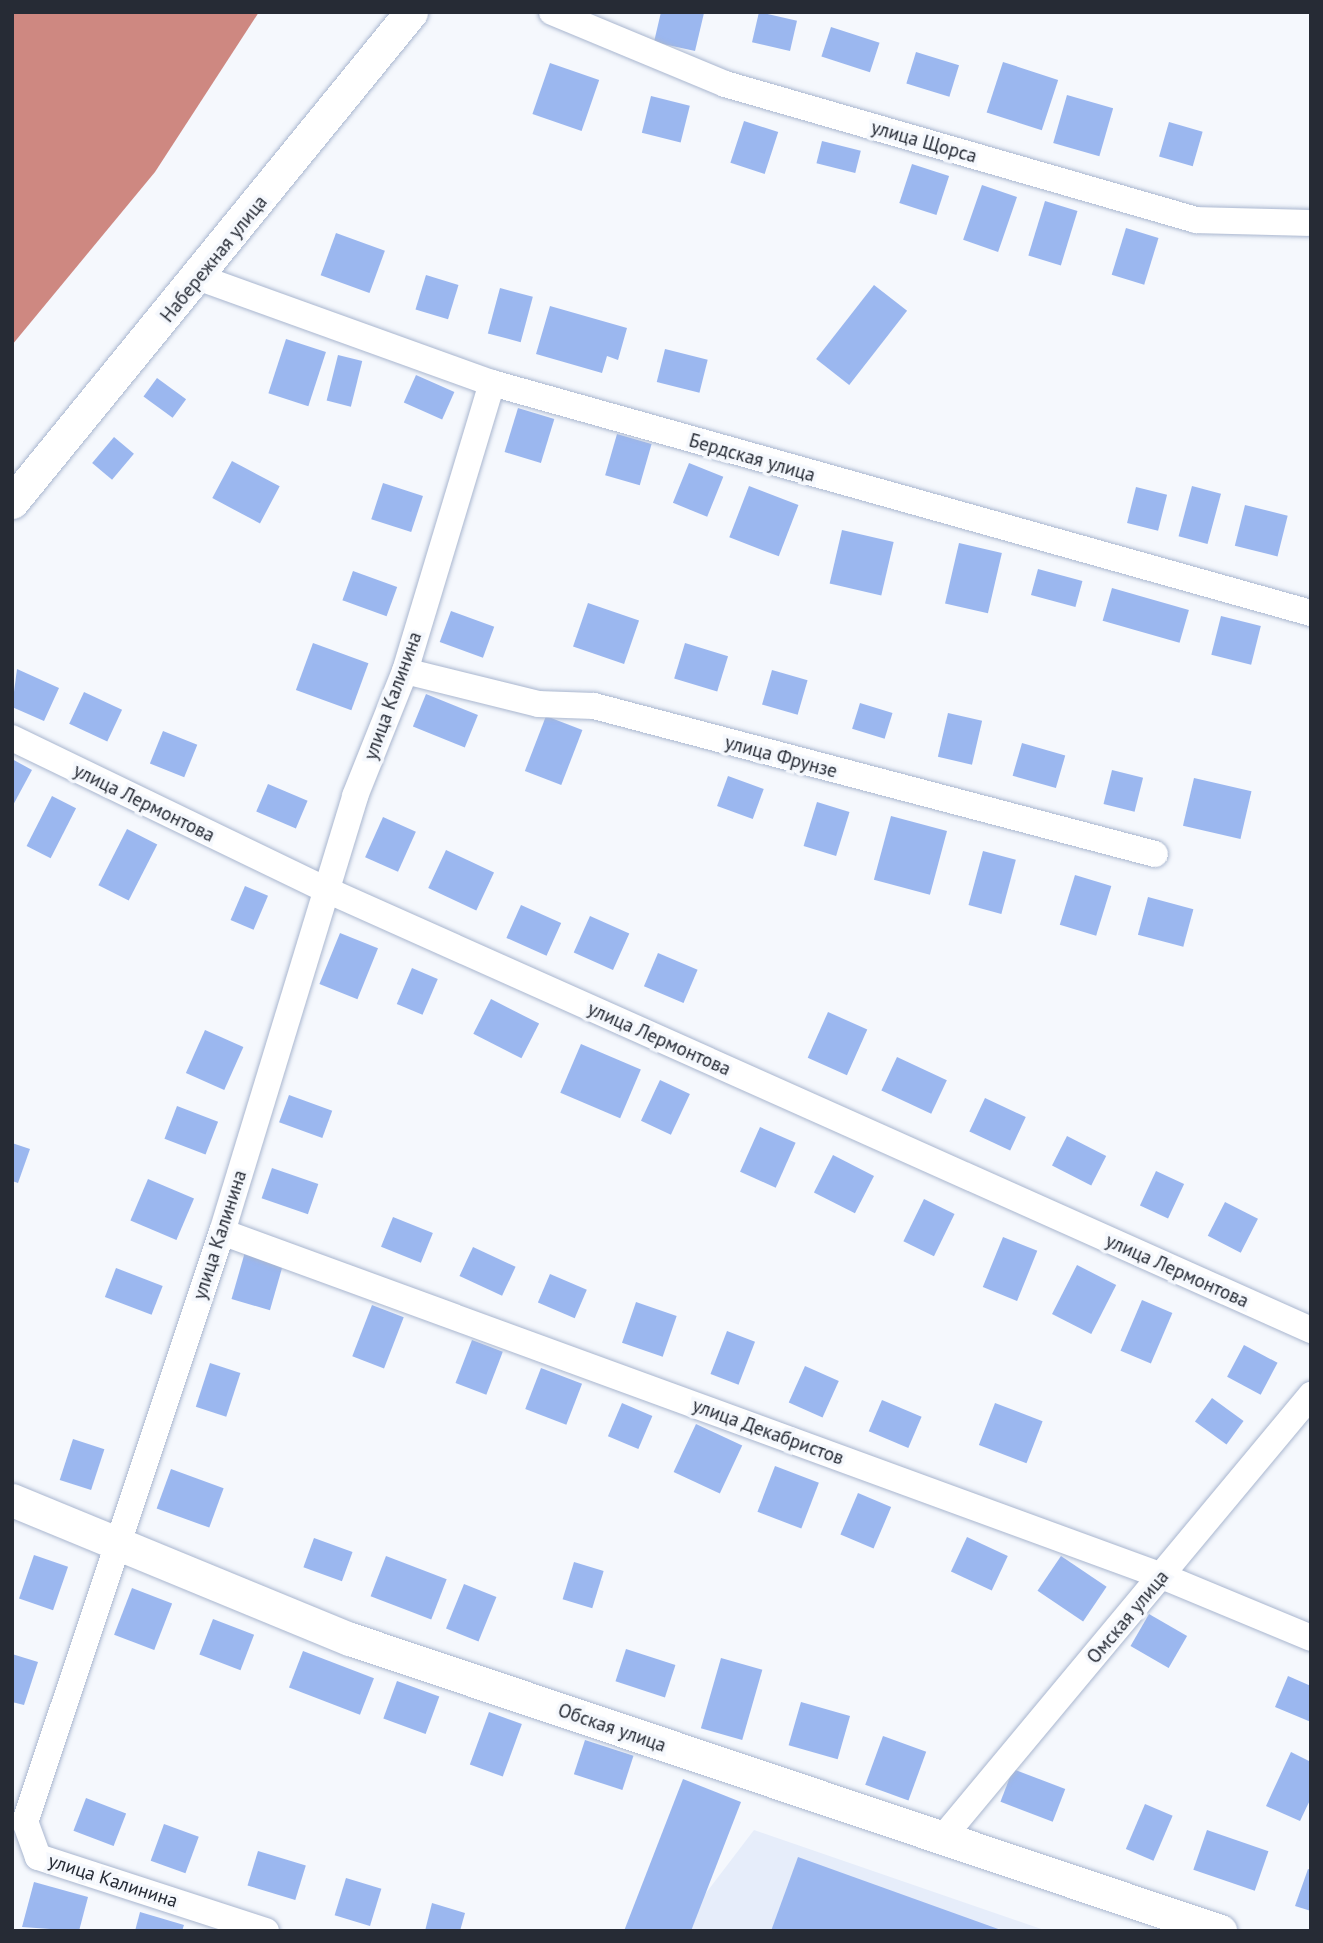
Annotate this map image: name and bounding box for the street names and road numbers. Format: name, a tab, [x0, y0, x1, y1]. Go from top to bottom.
street label: улица Щорса	[868, 116, 980, 168]
street label: Набережная улица	[156, 191, 272, 327]
street label: Бердская улица	[686, 429, 818, 487]
street label: улица Калинина	[359, 629, 427, 763]
street label: улица Фрунзе	[722, 731, 840, 783]
street label: улица Лермонтова	[70, 759, 218, 847]
street label: улица Лермонтова	[584, 997, 734, 1081]
street label: улица Калинина	[188, 1167, 252, 1303]
street label: улица Лермонтова	[1102, 1229, 1252, 1313]
street label: улица Декабристов	[689, 1394, 847, 1470]
street label: Омская улица	[1082, 1566, 1174, 1668]
street label: Обская улица	[555, 1699, 669, 1757]
street label: улица Калинина	[45, 1849, 181, 1913]

